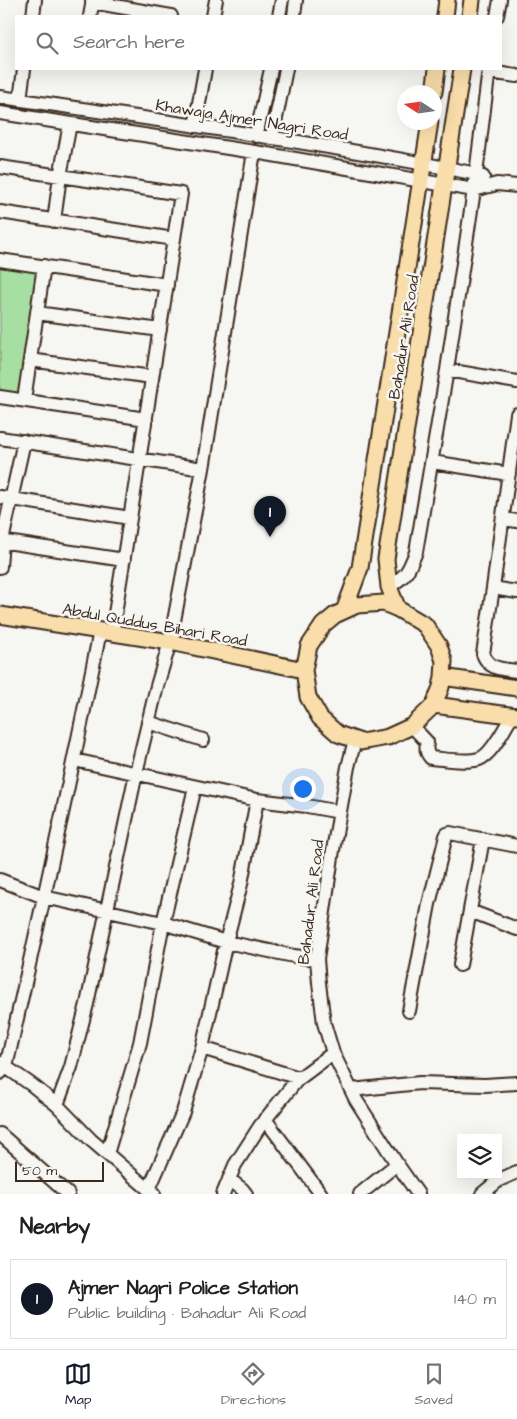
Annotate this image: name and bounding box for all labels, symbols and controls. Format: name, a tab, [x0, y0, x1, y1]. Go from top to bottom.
search box	[15, 15, 502, 70]
icon: search	[33, 29, 61, 57]
text: Search here	[73, 29, 185, 56]
north arrow	[397, 85, 442, 130]
street label: Khawaja Ajmer Nagri Road	[154, 94, 350, 147]
street label: Bahadur Ali Road	[383, 273, 425, 401]
pin: 1	[254, 496, 286, 537]
street label: Abdul Quddus Bihari Road	[61, 598, 249, 652]
your location	[290, 776, 316, 802]
street label: Bahadur Ali Road	[292, 839, 330, 966]
map controls	[457, 1134, 502, 1179]
button: layers	[457, 1134, 502, 1179]
scale bar	[15, 1159, 104, 1182]
text: 50 m	[22, 1161, 57, 1181]
text: Nearby	[20, 1212, 90, 1241]
text: Ajmer Nagri Police Station	[68, 1275, 298, 1302]
text: 1	[36, 1288, 38, 1310]
text: 140 m	[454, 1288, 496, 1310]
text: Public building · Bahadur Ali Road	[68, 1302, 306, 1324]
tab: Map	[64, 1360, 92, 1410]
tab: Directions	[221, 1360, 286, 1410]
tab: Saved	[415, 1360, 453, 1410]

